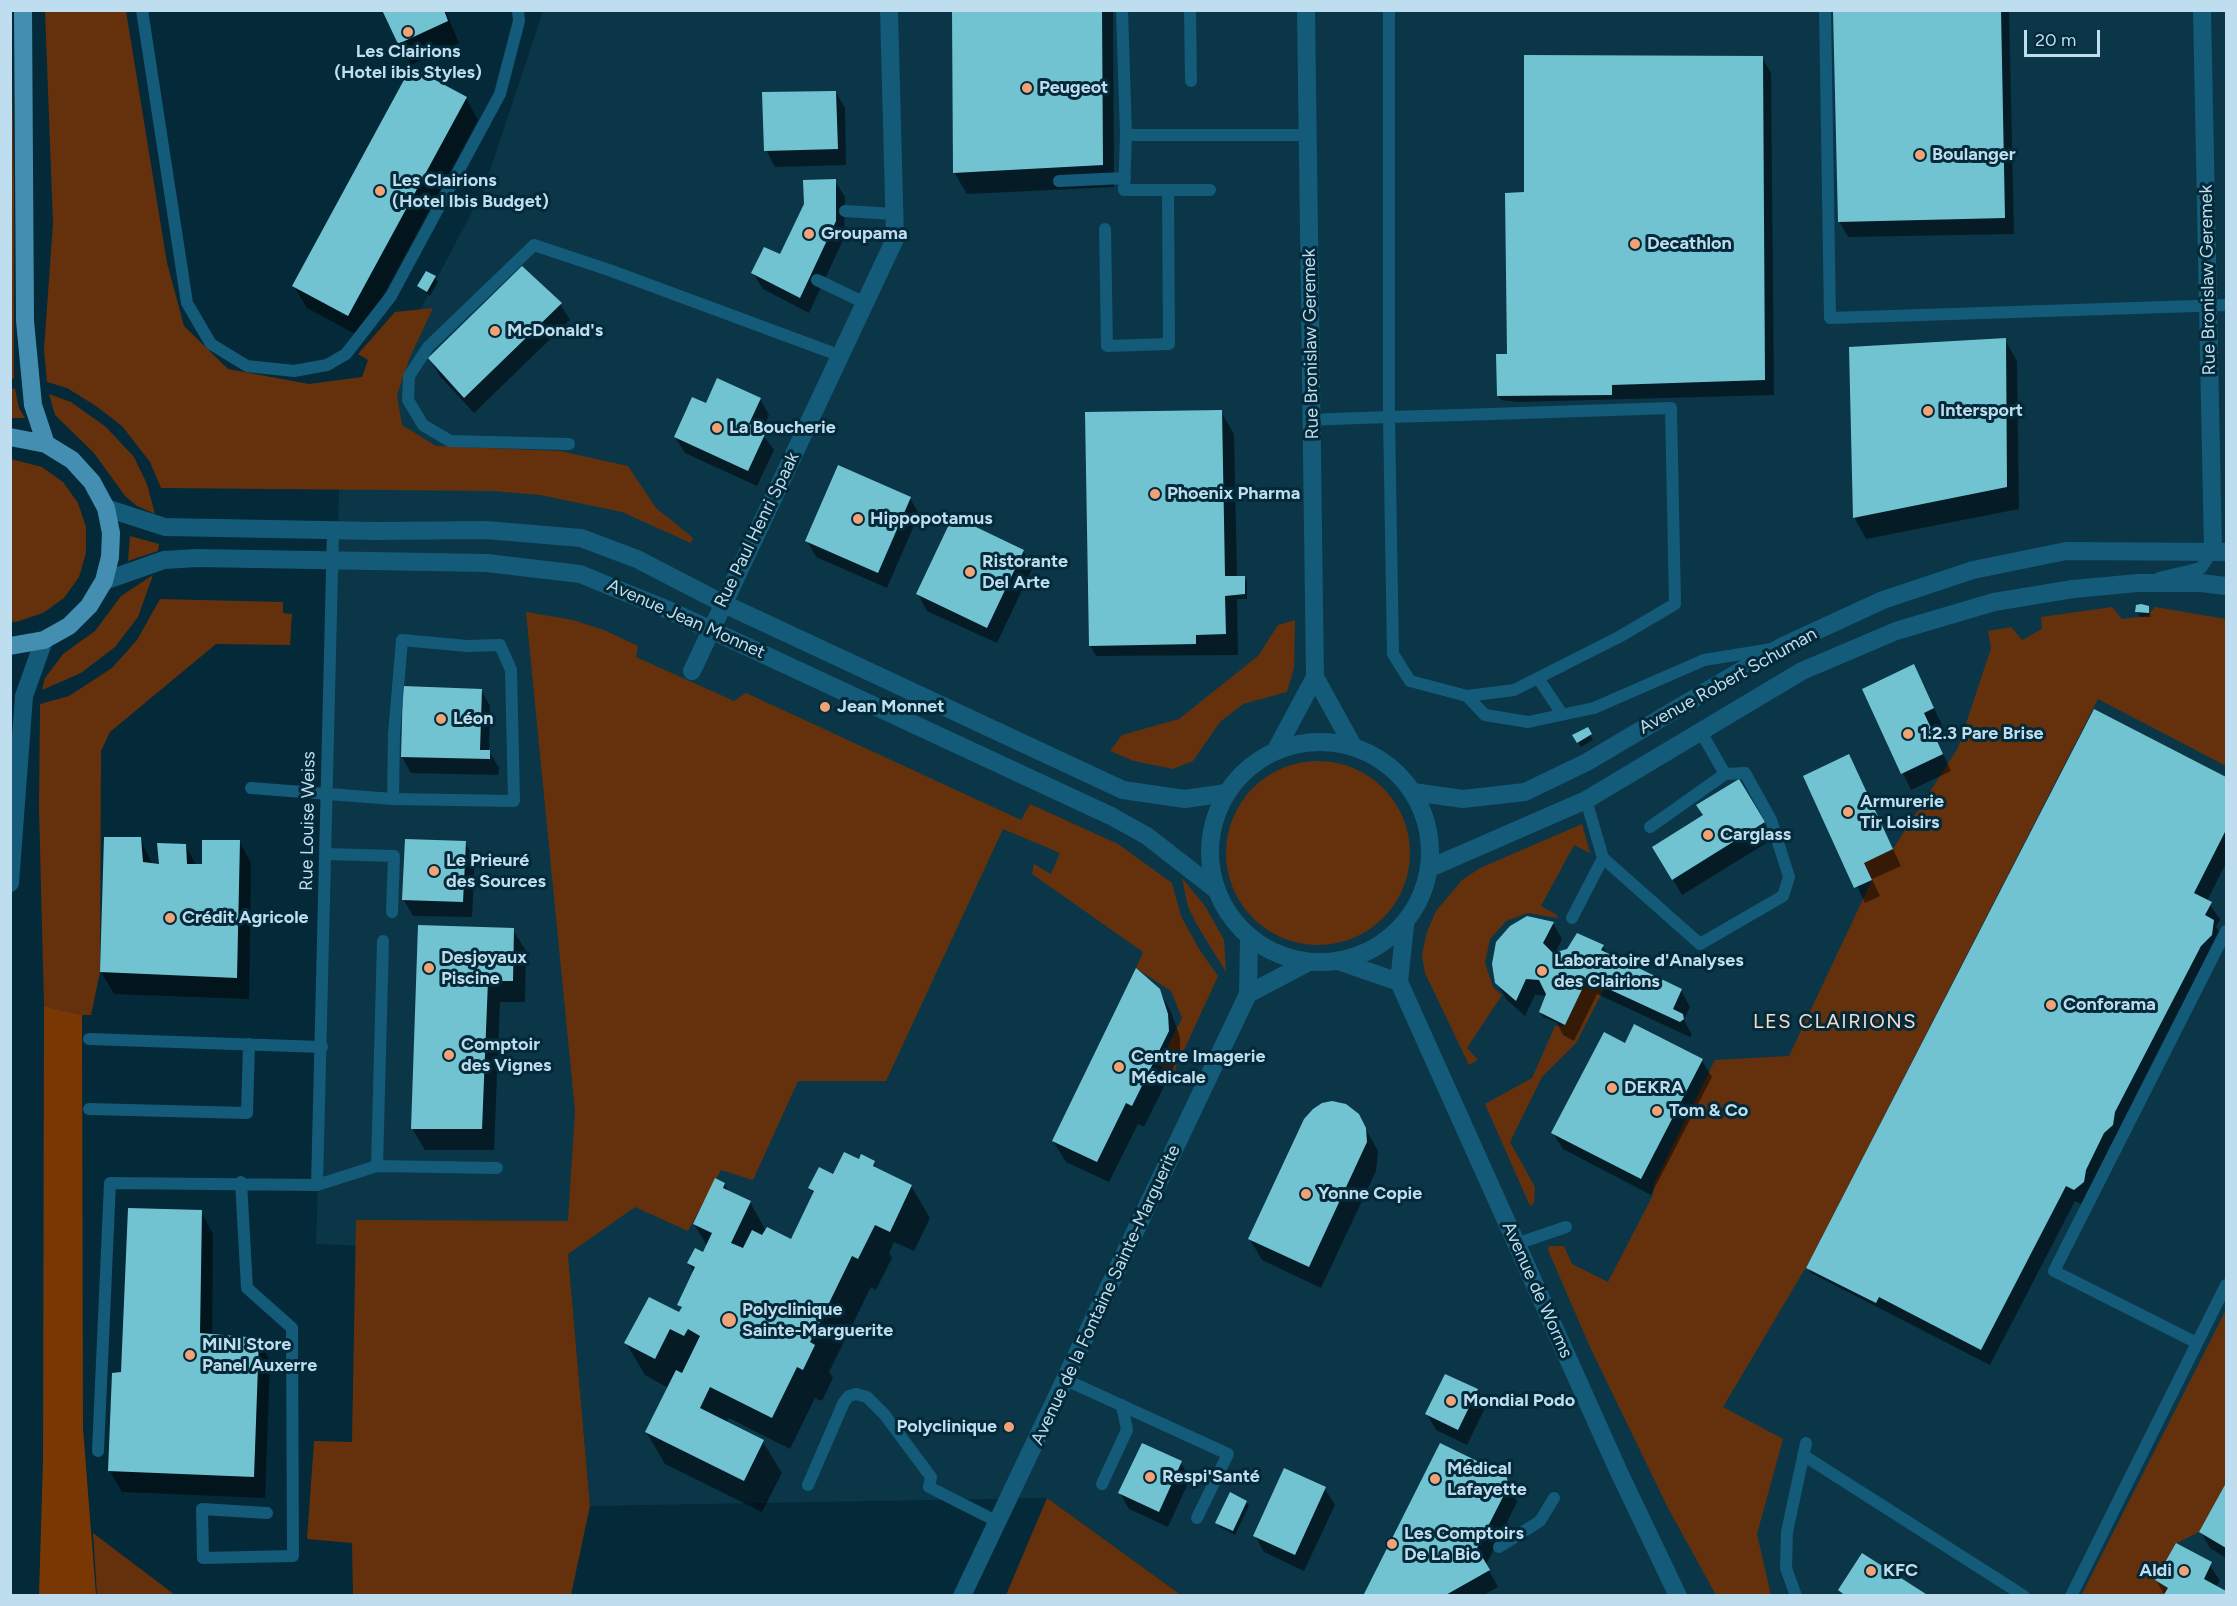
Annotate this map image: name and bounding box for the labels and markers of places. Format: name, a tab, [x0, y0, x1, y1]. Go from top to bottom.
marker: Les Clairions (Hotel ibis Styles)	[401, 25, 415, 39]
place label: Les Clairions (Hotel ibis Styles)	[334, 41, 482, 84]
place label: Peugeot	[1039, 77, 1108, 99]
marker: Peugeot	[1020, 81, 1034, 95]
place label: Boulanger	[1932, 144, 2016, 166]
marker: Boulanger	[1913, 148, 1927, 162]
place label: Les Clairions (Hotel Ibis Budget)	[392, 170, 549, 213]
marker: Les Clairions (Hotel Ibis Budget)	[373, 184, 387, 198]
place label: Groupama	[821, 223, 908, 245]
marker: Groupama	[802, 227, 816, 241]
place label: Decathlon	[1647, 233, 1732, 255]
marker: Decathlon	[1628, 237, 1642, 251]
place label: McDonald's	[507, 320, 603, 342]
marker: McDonald's	[488, 324, 502, 338]
place label: Intersport	[1940, 400, 2023, 422]
marker: Intersport	[1921, 404, 1935, 418]
place label: La Boucherie	[729, 417, 836, 439]
marker: La Boucherie	[710, 421, 724, 435]
place label: Phoenix Pharma	[1167, 483, 1300, 505]
marker: Phoenix Pharma	[1148, 487, 1162, 501]
place label: Hippopotamus	[870, 508, 993, 530]
marker: Hippopotamus	[851, 512, 865, 526]
place label: Ristorante Del Arte	[982, 551, 1068, 594]
marker: Ristorante Del Arte	[963, 565, 977, 579]
place label: Jean Monnet	[837, 696, 945, 718]
marker: Jean Monnet	[818, 700, 832, 714]
place label: Léon	[453, 708, 493, 730]
marker: Léon	[434, 712, 448, 726]
place label: 1.2.3 Pare Brise	[1920, 723, 2043, 745]
marker: 1.2.3 Pare Brise	[1901, 727, 1915, 741]
place label: Armurerie Tir Loisirs	[1860, 791, 1944, 834]
marker: Armurerie Tir Loisirs	[1841, 805, 1855, 819]
place label: Carglass	[1720, 824, 1791, 846]
marker: Carglass	[1701, 828, 1715, 842]
place label: Le Prieuré des Sources	[446, 850, 546, 892]
marker: Le Prieuré des Sources	[427, 864, 441, 878]
place label: Crédit Agricole	[182, 907, 309, 929]
marker: Crédit Agricole	[163, 911, 177, 925]
place label: Desjoyaux Piscine	[441, 947, 527, 990]
place label: Laboratoire d'Analyses des Clairions	[1554, 950, 1744, 992]
marker: Desjoyaux Piscine	[422, 961, 436, 975]
marker: Laboratoire d'Analyses des Clairions	[1535, 964, 1549, 978]
place label: Conforama	[2063, 994, 2156, 1016]
marker: Conforama	[2044, 998, 2058, 1012]
place label: Comptoir des Vignes	[461, 1034, 551, 1076]
place label: Centre Imagerie Médicale	[1131, 1046, 1265, 1088]
marker: Comptoir des Vignes	[442, 1048, 456, 1062]
marker: Centre Imagerie Médicale	[1112, 1060, 1126, 1074]
place label: DEKRA	[1624, 1077, 1684, 1099]
marker: DEKRA	[1605, 1081, 1619, 1095]
place label: Tom & Co	[1669, 1100, 1748, 1122]
marker: Tom & Co	[1650, 1104, 1664, 1118]
place label: Yonne Copie	[1318, 1183, 1422, 1205]
marker: Yonne Copie	[1299, 1187, 1313, 1201]
place label: Polyclinique Sainte-Marguerite	[742, 1299, 893, 1342]
marker: Polyclinique Sainte-Marguerite	[720, 1311, 738, 1329]
place label: MINI Store Panel Auxerre	[202, 1334, 317, 1376]
marker: MINI Store Panel Auxerre	[183, 1348, 197, 1362]
place label: Mondial Podo	[1463, 1390, 1575, 1412]
marker: Mondial Podo	[1444, 1394, 1458, 1408]
place label: Polyclinique	[897, 1416, 997, 1438]
marker: Polyclinique	[1002, 1420, 1016, 1434]
place label: Médical Lafayette	[1447, 1458, 1527, 1500]
place label: Respi'Santé	[1162, 1466, 1260, 1488]
marker: Respi'Santé	[1143, 1470, 1157, 1484]
marker: Médical Lafayette	[1428, 1472, 1442, 1486]
place label: Les Comptoirs De La Bio	[1404, 1523, 1524, 1565]
marker: Les Comptoirs De La Bio	[1385, 1537, 1399, 1551]
place label: KFC	[1883, 1560, 1918, 1582]
place label: Aldi	[2139, 1560, 2172, 1582]
marker: KFC	[1864, 1564, 1878, 1578]
marker: Aldi	[2177, 1564, 2191, 1578]

